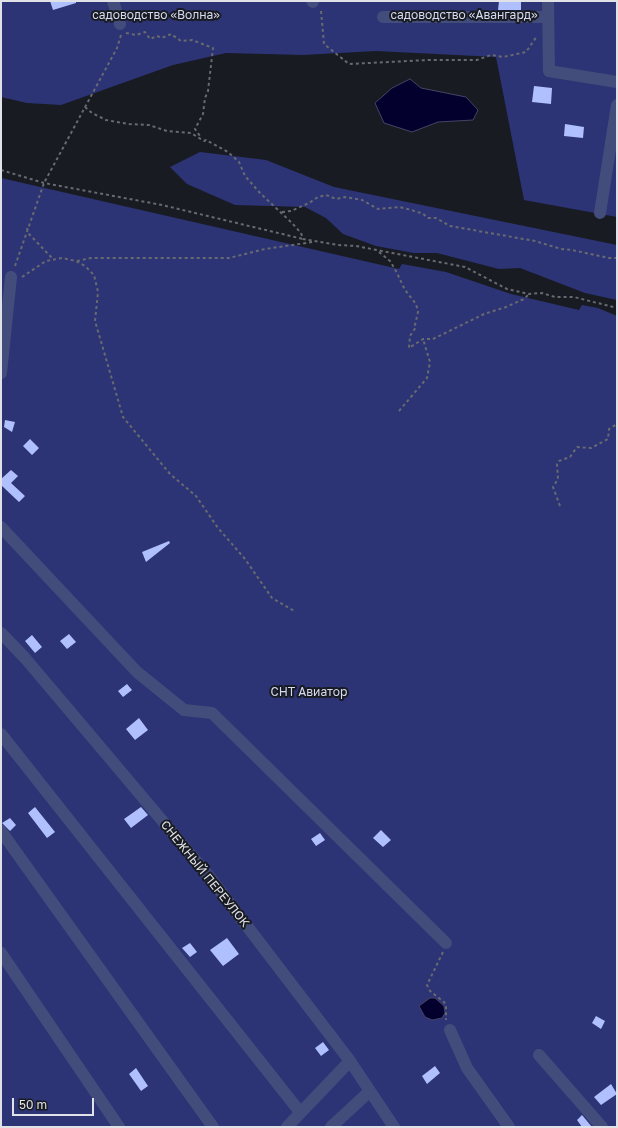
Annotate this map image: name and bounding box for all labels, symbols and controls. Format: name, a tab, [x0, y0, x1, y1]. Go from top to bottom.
park label: садоводство «Волна»	[92, 8, 220, 22]
park label: садоводство «Авангард»	[391, 8, 537, 22]
park label: СНТ Авиатор	[271, 685, 347, 699]
street label: СНЕЖНЫЙ ПЕРЕУЛОК	[158, 818, 252, 930]
scale bar	[14, 1090, 96, 1116]
text: 50 m	[19, 1097, 47, 1112]

